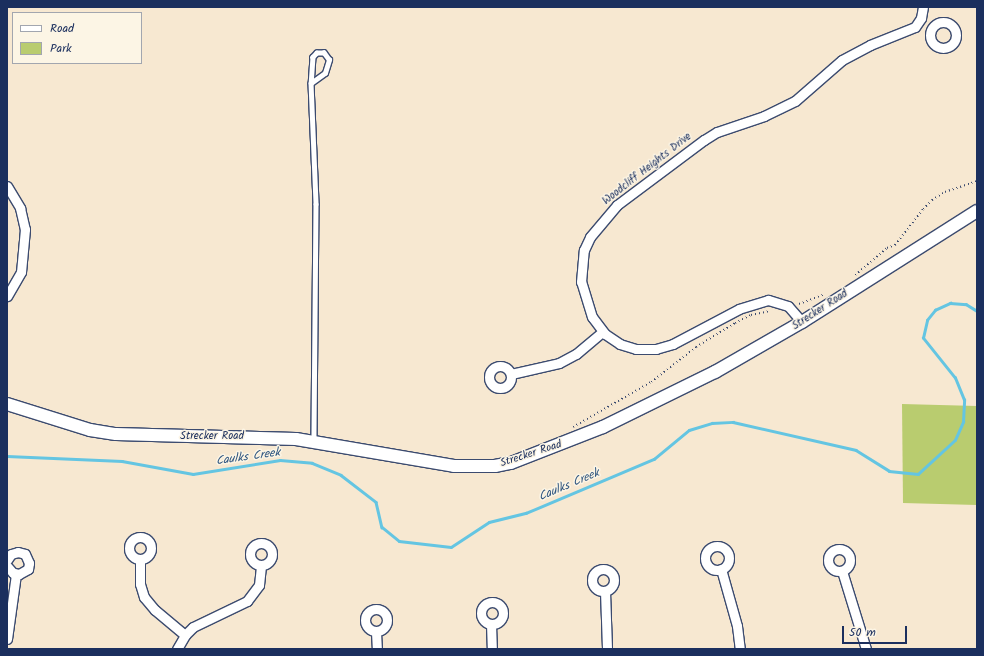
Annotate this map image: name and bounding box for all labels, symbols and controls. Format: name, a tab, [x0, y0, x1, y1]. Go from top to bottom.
legend	[12, 12, 142, 64]
text: Road	[50, 19, 74, 38]
text: Park	[50, 39, 72, 58]
street label: Woodcliff Heights Drive	[600, 130, 694, 208]
street label: Strecker Road	[790, 287, 850, 333]
street label: Strecker Road	[180, 429, 244, 443]
street label: Strecker Road	[499, 438, 563, 470]
water label: Caulks Creek	[215, 445, 281, 469]
water label: Caulks Creek	[536, 466, 602, 504]
scale bar	[844, 618, 909, 644]
text: 50 m	[849, 623, 876, 642]

